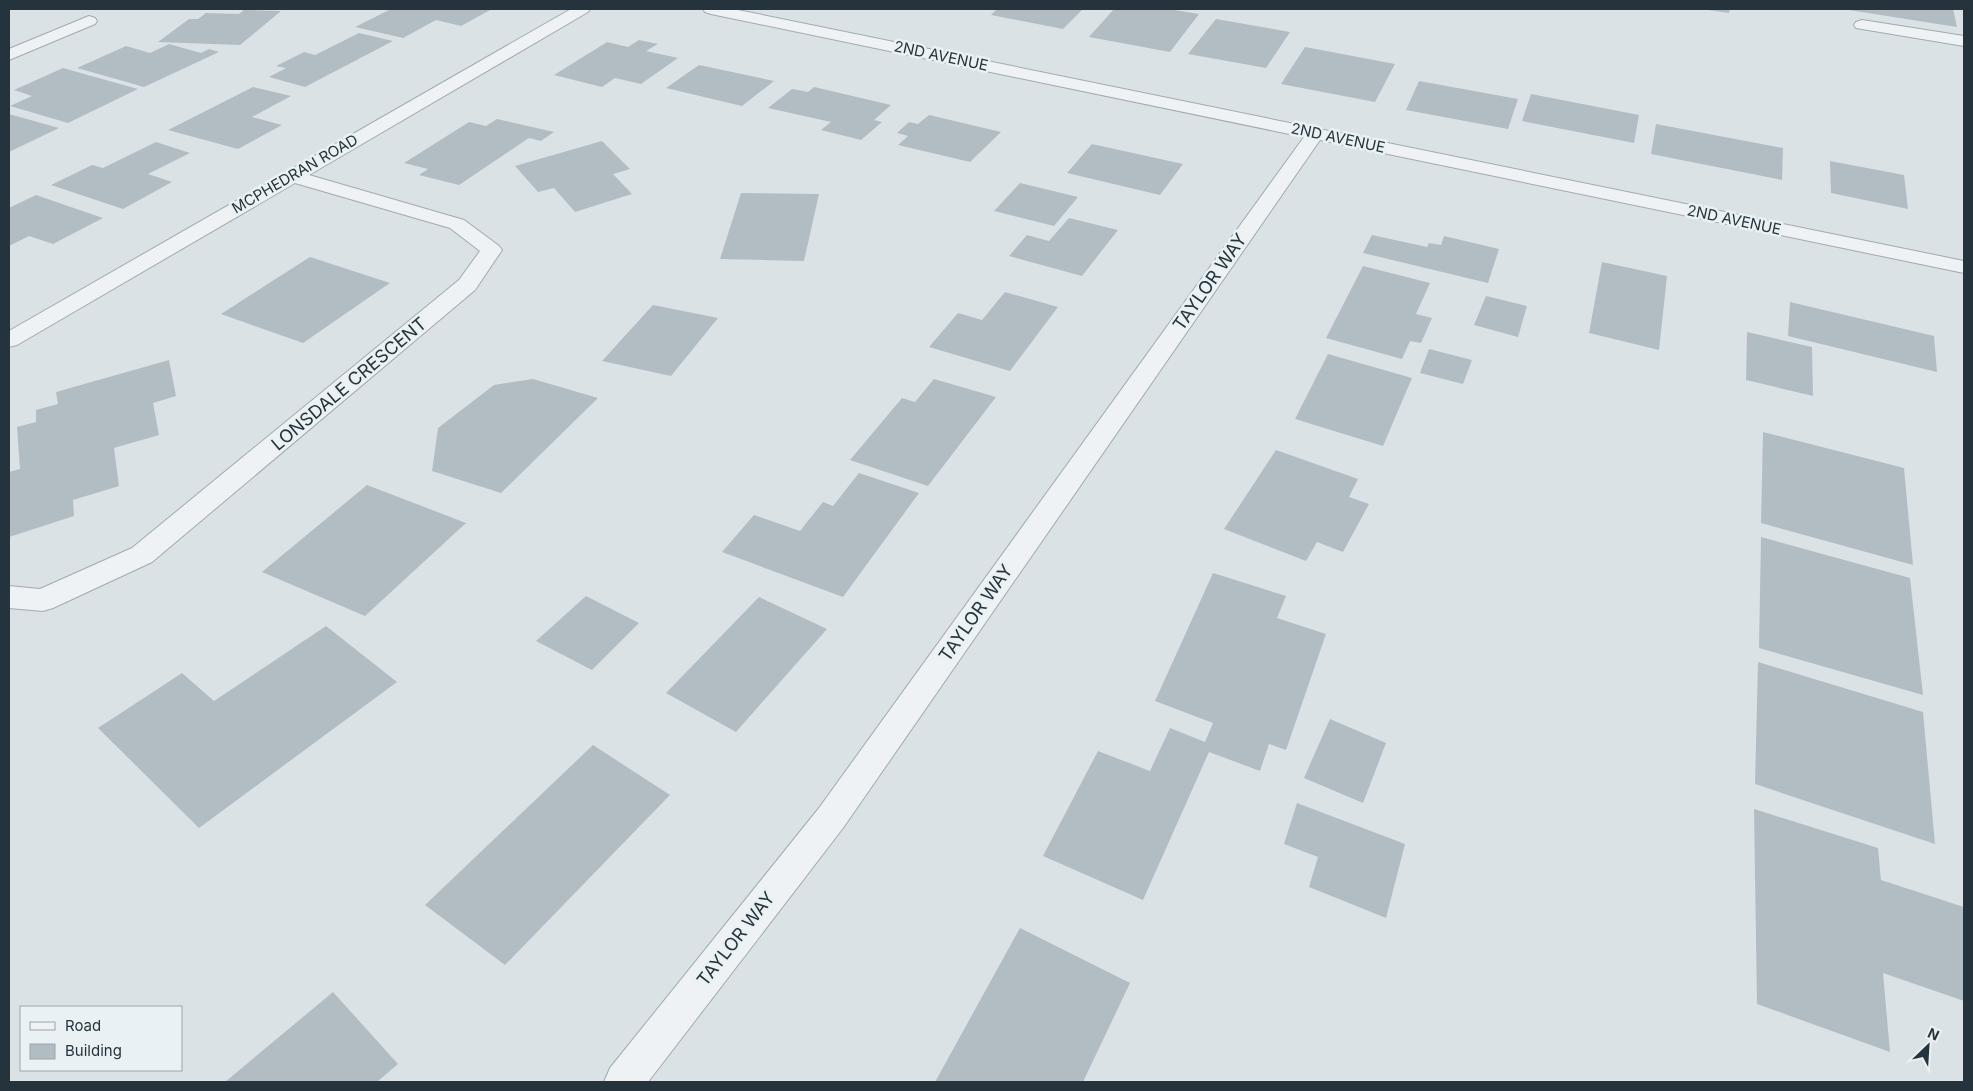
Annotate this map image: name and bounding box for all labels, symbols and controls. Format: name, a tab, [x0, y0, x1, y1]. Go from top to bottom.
street label: 2ND AVENUE	[892, 36, 990, 75]
street label: 2ND AVENUE	[1289, 118, 1387, 157]
street label: MCPHEDRAN ROAD	[228, 130, 361, 217]
street label: 2ND AVENUE	[1685, 200, 1783, 239]
street label: TAYLOR WAY	[1168, 229, 1251, 334]
street label: LONSDALE CRESCENT	[267, 313, 430, 455]
street label: TAYLOR WAY	[934, 560, 1017, 665]
street label: TAYLOR WAY	[692, 888, 779, 990]
legend	[20, 1006, 182, 1071]
text: Road	[65, 1016, 101, 1035]
north arrow	[1903, 1021, 1953, 1071]
text: N	[1925, 1024, 1942, 1044]
text: Building	[65, 1041, 122, 1060]

